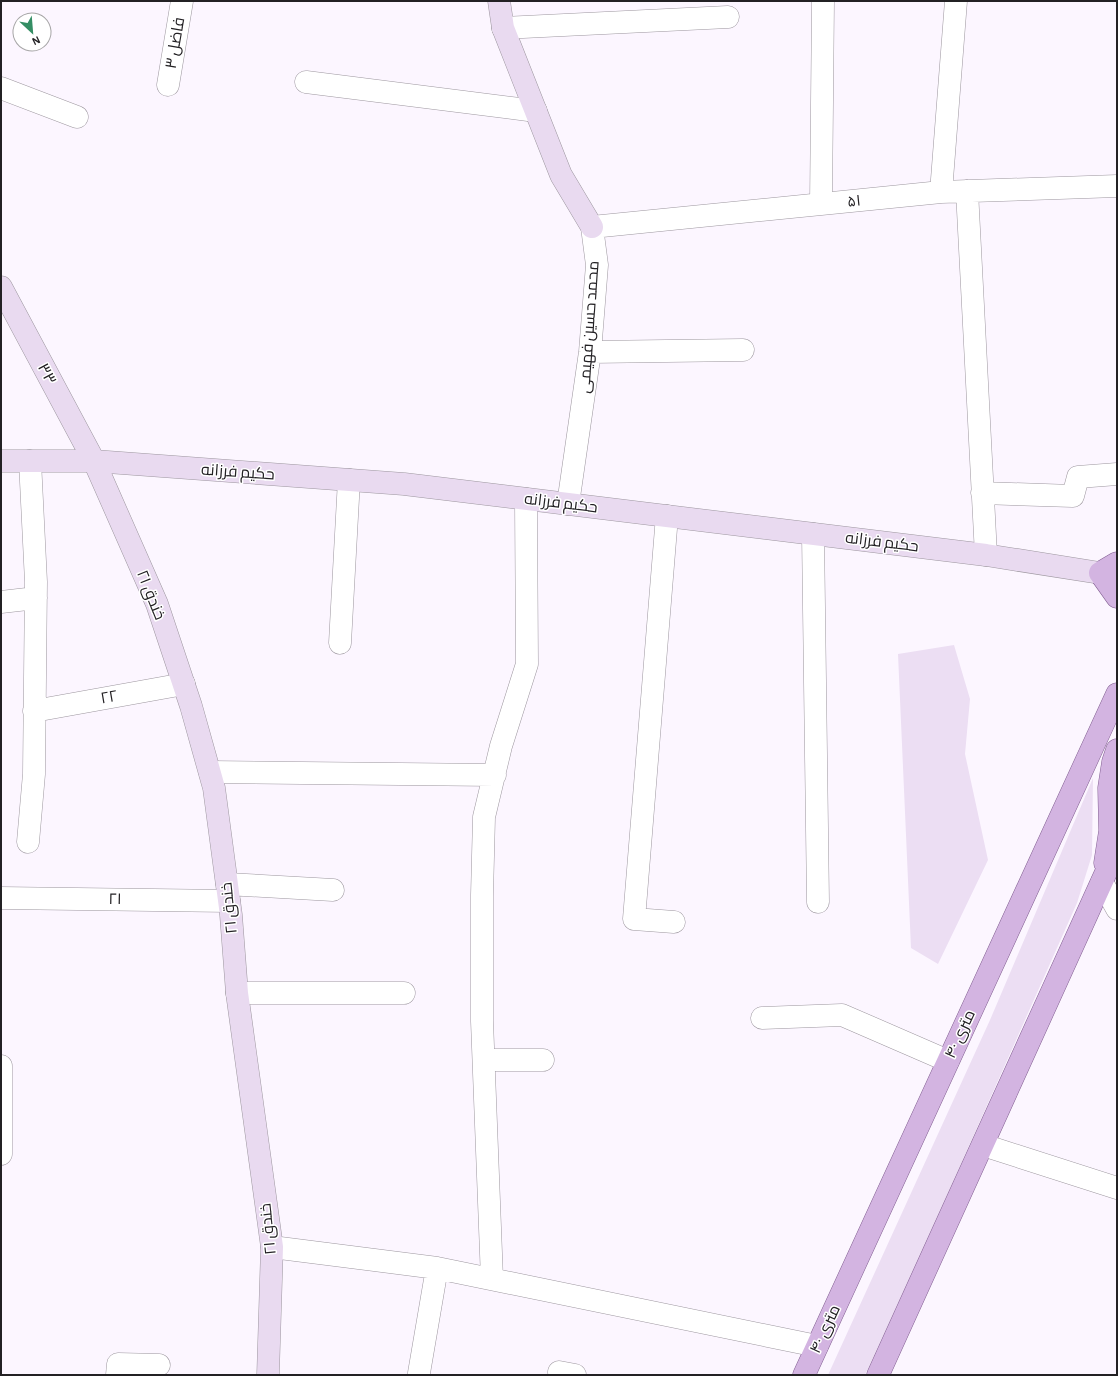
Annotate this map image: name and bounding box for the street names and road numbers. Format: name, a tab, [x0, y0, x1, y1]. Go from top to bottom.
street label: فاضل ۳	[163, 16, 189, 70]
street label: ۵۱	[846, 192, 862, 210]
street label: محمد حسین فهیمی	[576, 260, 604, 394]
street label: ۳۳	[35, 361, 59, 387]
street label: حکیم فرزانه	[200, 461, 275, 486]
street label: حکیم فرزانه	[523, 491, 599, 518]
street label: حکیم فرزانه	[844, 530, 920, 557]
street label: ۲۱ خندق	[132, 568, 168, 623]
street label: ۲۲	[99, 688, 119, 706]
street label: ۲۱ خندق	[218, 881, 242, 935]
street label: ۲۱	[108, 891, 122, 907]
street label: ۴۰ متری	[942, 1007, 980, 1062]
street label: ۲۱ خندق	[257, 1202, 281, 1256]
street label: ۴۰ متری	[807, 1302, 845, 1357]

